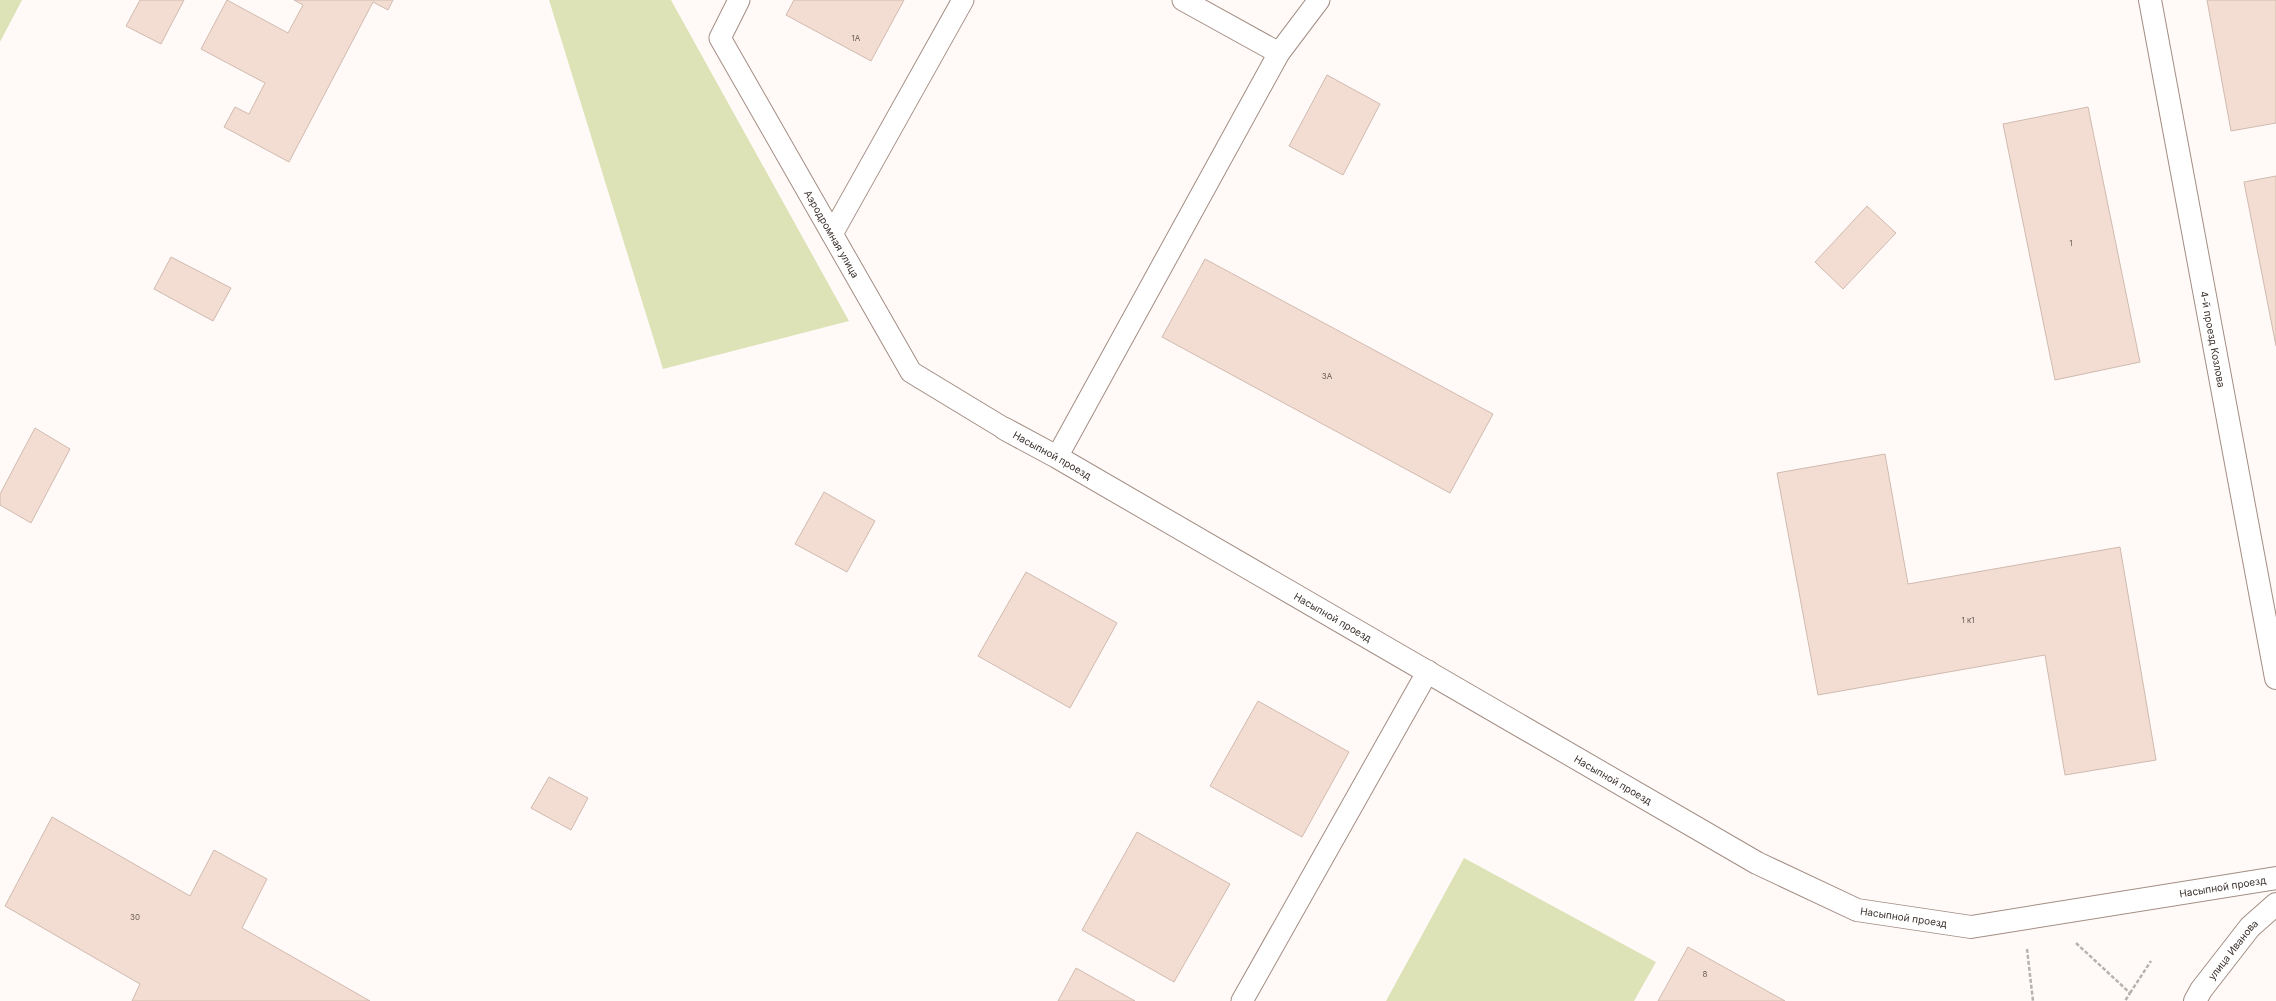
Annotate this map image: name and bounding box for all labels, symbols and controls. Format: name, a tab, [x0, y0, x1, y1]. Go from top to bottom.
house number: 1А	[852, 33, 861, 43]
street label: Аэродромная улица	[802, 188, 862, 280]
house number: 1	[2069, 238, 2073, 248]
street label: 4-й проезд Козлова	[2198, 290, 2228, 388]
house number: 3А	[1322, 371, 1333, 381]
street label: Насыпной проезд	[1011, 429, 1094, 482]
street label: Насыпной проезд	[1292, 590, 1374, 644]
house number: 1 к1	[1961, 615, 1975, 625]
street label: Насыпной проезд	[1572, 752, 1654, 807]
street label: Насыпной проезд	[2178, 874, 2267, 899]
street label: Насыпной проезд	[1859, 905, 1948, 929]
house number: 30	[130, 912, 140, 922]
street label: улица Иванова	[2205, 917, 2260, 982]
house number: 8	[1703, 969, 1708, 979]

